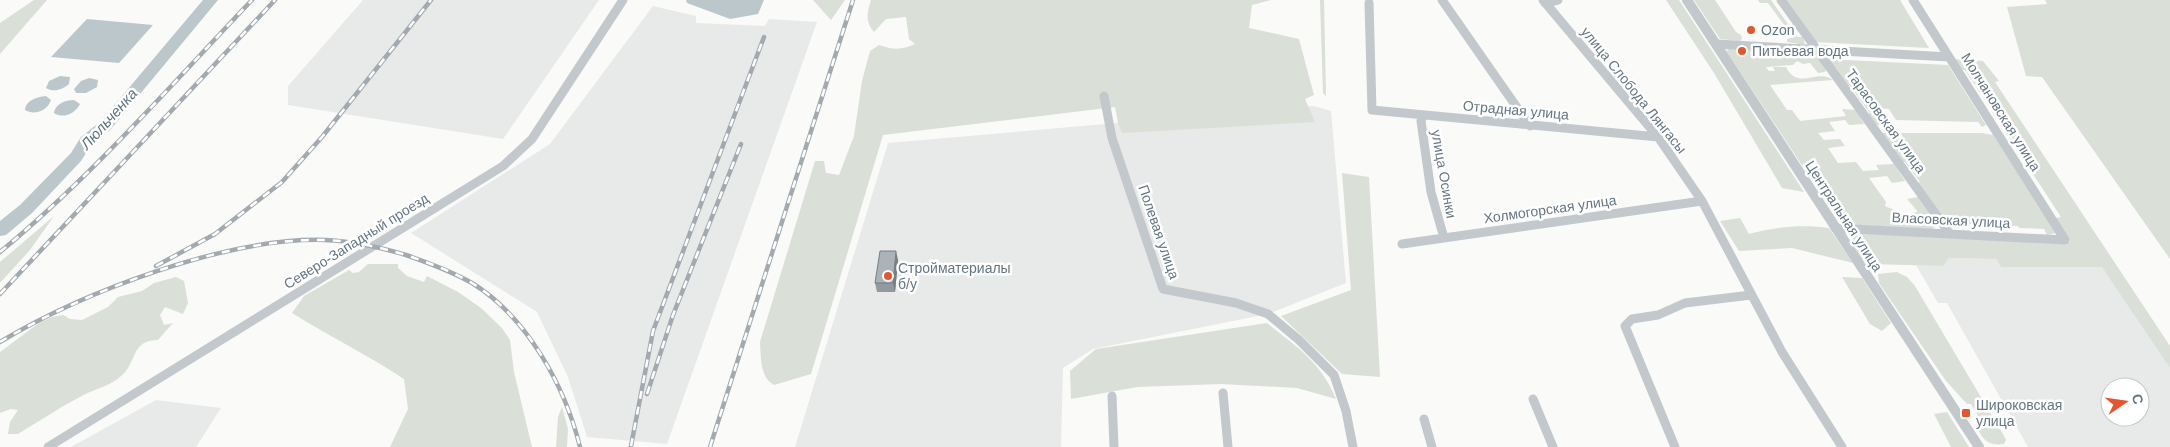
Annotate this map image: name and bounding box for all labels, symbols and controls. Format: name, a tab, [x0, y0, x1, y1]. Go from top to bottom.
place label: Ozon	[1761, 22, 1794, 38]
street label: улица Слобода Лянгасы	[1578, 24, 1690, 156]
marker: Ozon	[1745, 24, 1757, 36]
place label: Питьевая вода	[1752, 43, 1849, 59]
marker: Питьевая вода	[1736, 45, 1748, 57]
street label: Молчановская улица	[1958, 50, 2044, 174]
street label: Тарасовская улица	[1843, 66, 1929, 176]
water label: Люльченка	[76, 85, 140, 153]
street label: Отрадная улица	[1462, 97, 1570, 123]
street label: улица Осинки	[1428, 128, 1460, 220]
street label: Центральная улица	[1802, 158, 1886, 275]
street label: Полевая улица	[1135, 183, 1183, 281]
street label: Северо-Западный проезд	[281, 190, 431, 292]
street label: Холмогорская улица	[1483, 192, 1618, 226]
street label: Власовская улица	[1891, 209, 2011, 231]
place label: Стройматериалы б/у	[898, 260, 1011, 292]
marker: Стройматериалы б/у	[882, 270, 894, 282]
north arrow	[2100, 377, 2150, 427]
text: С	[2129, 392, 2147, 406]
place label: Широковская улица	[1976, 397, 2062, 429]
marker: Широковская улица	[1960, 407, 1972, 419]

